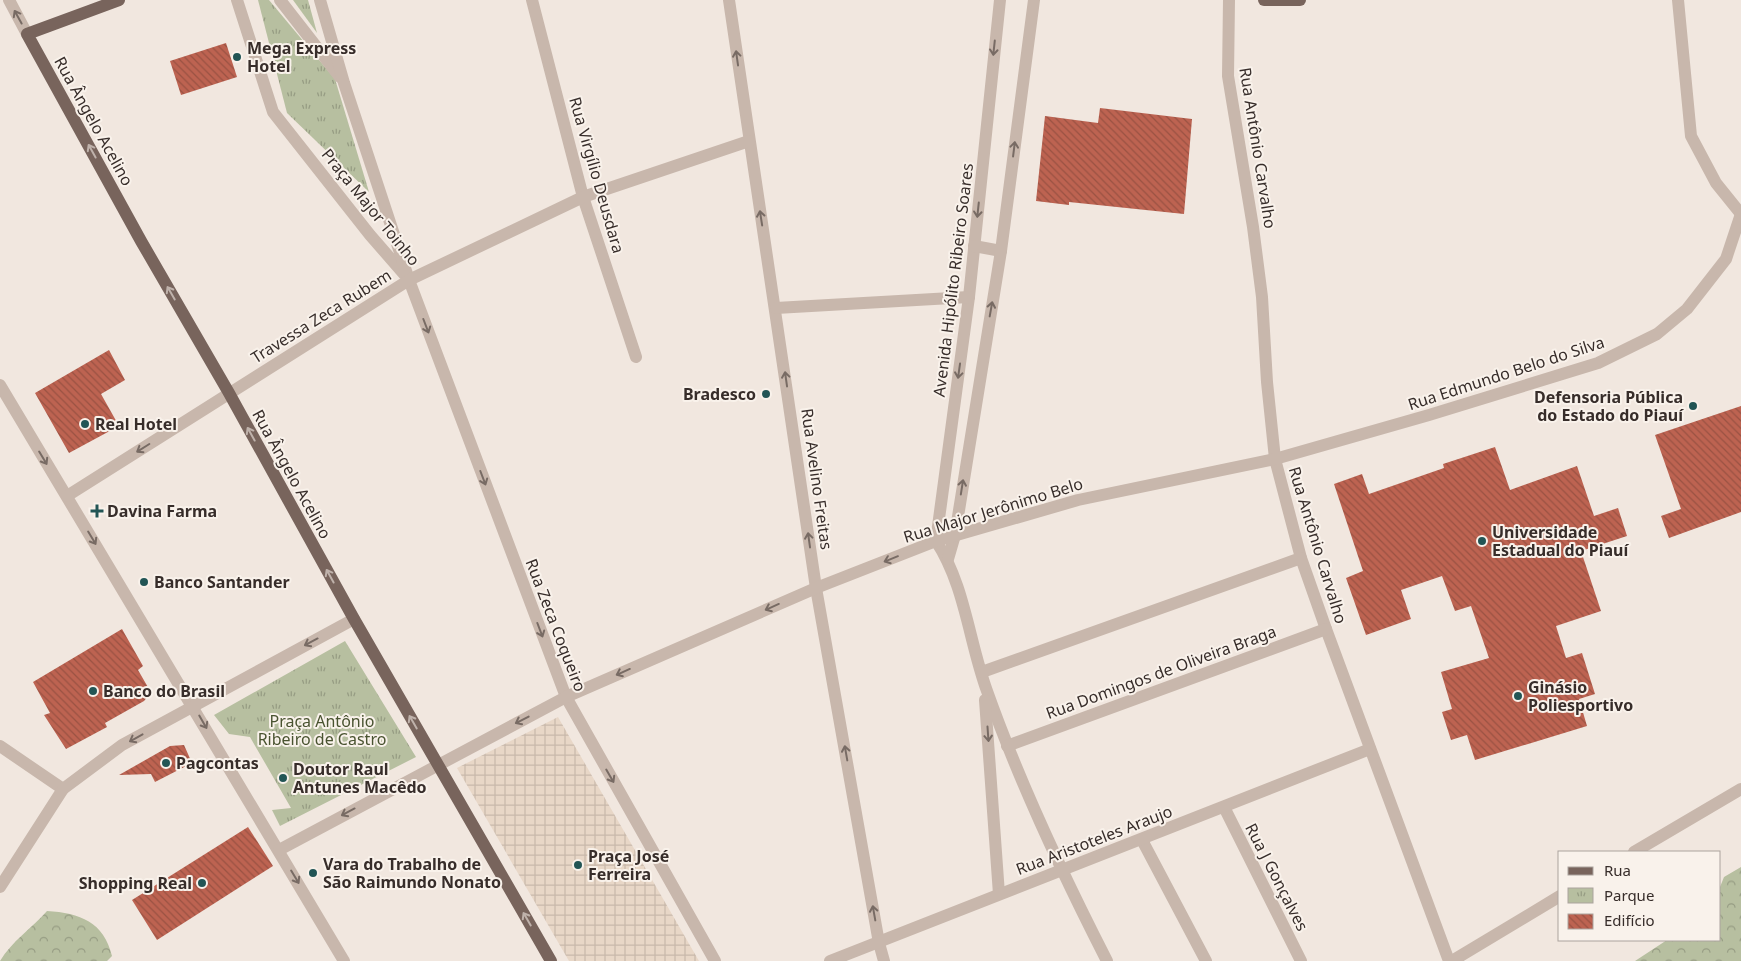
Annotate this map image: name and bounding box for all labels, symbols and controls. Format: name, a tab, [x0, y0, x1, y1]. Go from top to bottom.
one-way arrow	[13, 9, 23, 24]
place label: Mega Express Hotel	[247, 37, 356, 77]
one-way arrow	[989, 40, 999, 56]
one-way arrow	[732, 50, 742, 66]
marker: Mega Express Hotel	[231, 51, 243, 63]
street label: Rua Ângelo Acelino	[49, 52, 139, 190]
street label: Rua Antônio Carvalho	[1234, 66, 1282, 230]
street label: Rua Virgílio Deusdara	[564, 94, 630, 256]
one-way arrow	[1009, 141, 1019, 157]
one-way arrow	[86, 144, 96, 159]
street label: Praça Major Toinho	[317, 144, 425, 270]
street label: Avenida Hipólito Ribeiro Soares	[928, 162, 978, 398]
one-way arrow	[973, 202, 983, 218]
one-way arrow	[756, 211, 766, 227]
street label: Travessa Zeca Rubem	[247, 264, 395, 368]
one-way arrow	[165, 286, 175, 301]
one-way arrow	[986, 302, 996, 318]
one-way arrow	[422, 317, 431, 333]
street label: Rua Edmundo Belo do Silva	[1405, 331, 1607, 415]
one-way arrow	[954, 363, 964, 379]
one-way arrow	[781, 371, 791, 387]
place label: Bradesco	[683, 383, 756, 405]
place label: Defensoria Pública do Estado do Piauí	[1534, 386, 1684, 426]
marker: Bradesco	[760, 388, 772, 400]
marker: Defensoria Pública do Estado do Piauí	[1687, 400, 1699, 412]
street label: Rua Ângelo Acelino	[247, 405, 337, 543]
street label: Rua Avelino Freitas	[796, 407, 838, 551]
place label: Real Hotel	[95, 413, 177, 435]
marker: Real Hotel	[79, 418, 91, 430]
one-way arrow	[246, 427, 256, 442]
one-way arrow	[137, 443, 151, 453]
one-way arrow	[39, 450, 49, 464]
street label: Rua Antônio Carvalho	[1284, 464, 1352, 626]
one-way arrow	[479, 470, 488, 485]
street label: Rua Major Jerônimo Belo	[901, 472, 1085, 548]
one-way arrow	[957, 479, 967, 495]
place label: Davina Farma	[107, 500, 217, 522]
marker: Davina Farma	[91, 505, 103, 517]
place label: Universidade Estadual do Piauí	[1492, 521, 1630, 561]
one-way arrow	[87, 531, 97, 545]
one-way arrow	[804, 532, 814, 548]
marker: Universidade Estadual do Piauí	[1476, 535, 1488, 547]
one-way arrow	[884, 554, 899, 564]
street label: Rua Zeca Coqueiro	[521, 555, 591, 695]
one-way arrow	[325, 569, 335, 584]
place label: Banco Santander	[154, 571, 290, 593]
marker: Banco Santander	[138, 576, 150, 588]
one-way arrow	[765, 603, 780, 613]
street label: Rua Domingos de Oliveira Braga	[1043, 620, 1279, 724]
one-way arrow	[536, 622, 545, 637]
one-way arrow	[304, 637, 319, 647]
one-way arrow	[616, 668, 631, 678]
place label: Ginásio Poliesportivo	[1528, 676, 1633, 716]
place label: Banco do Brasil	[103, 680, 225, 702]
marker: Banco do Brasil	[87, 685, 99, 697]
marker: Ginásio Poliesportivo	[1512, 690, 1524, 702]
park label: Praça Antônio Ribeiro de Castro	[258, 710, 386, 750]
one-way arrow	[199, 714, 209, 729]
one-way arrow	[408, 714, 418, 729]
one-way arrow	[515, 716, 530, 725]
one-way arrow	[983, 725, 992, 741]
one-way arrow	[128, 733, 143, 743]
one-way arrow	[840, 746, 850, 762]
place label: Pagcontas	[176, 752, 259, 774]
marker: Pagcontas	[160, 757, 172, 769]
place label: Doutor Raul Antunes Macêdo	[293, 758, 427, 798]
one-way arrow	[606, 768, 616, 783]
marker: Doutor Raul Antunes Macêdo	[277, 772, 289, 784]
street label: Rua Aristoteles Araujo	[1013, 800, 1175, 880]
one-way arrow	[341, 808, 356, 817]
street label: Rua J Gonçalves	[1240, 819, 1314, 935]
place label: Praça José Ferreira	[588, 845, 669, 885]
legend	[1558, 851, 1721, 941]
place label: Vara do Trabalho de São Raimundo Nonato	[323, 853, 501, 893]
marker: Praça José Ferreira	[572, 859, 584, 871]
text: Rua	[1604, 860, 1631, 880]
marker: Vara do Trabalho de São Raimundo Nonato	[307, 867, 319, 879]
one-way arrow	[290, 869, 300, 884]
place label: Shopping Real	[79, 872, 192, 894]
marker: Shopping Real	[196, 877, 208, 889]
text: Parque	[1604, 885, 1654, 905]
one-way arrow	[868, 906, 878, 922]
text: Edifício	[1604, 910, 1655, 930]
one-way arrow	[522, 911, 532, 926]

